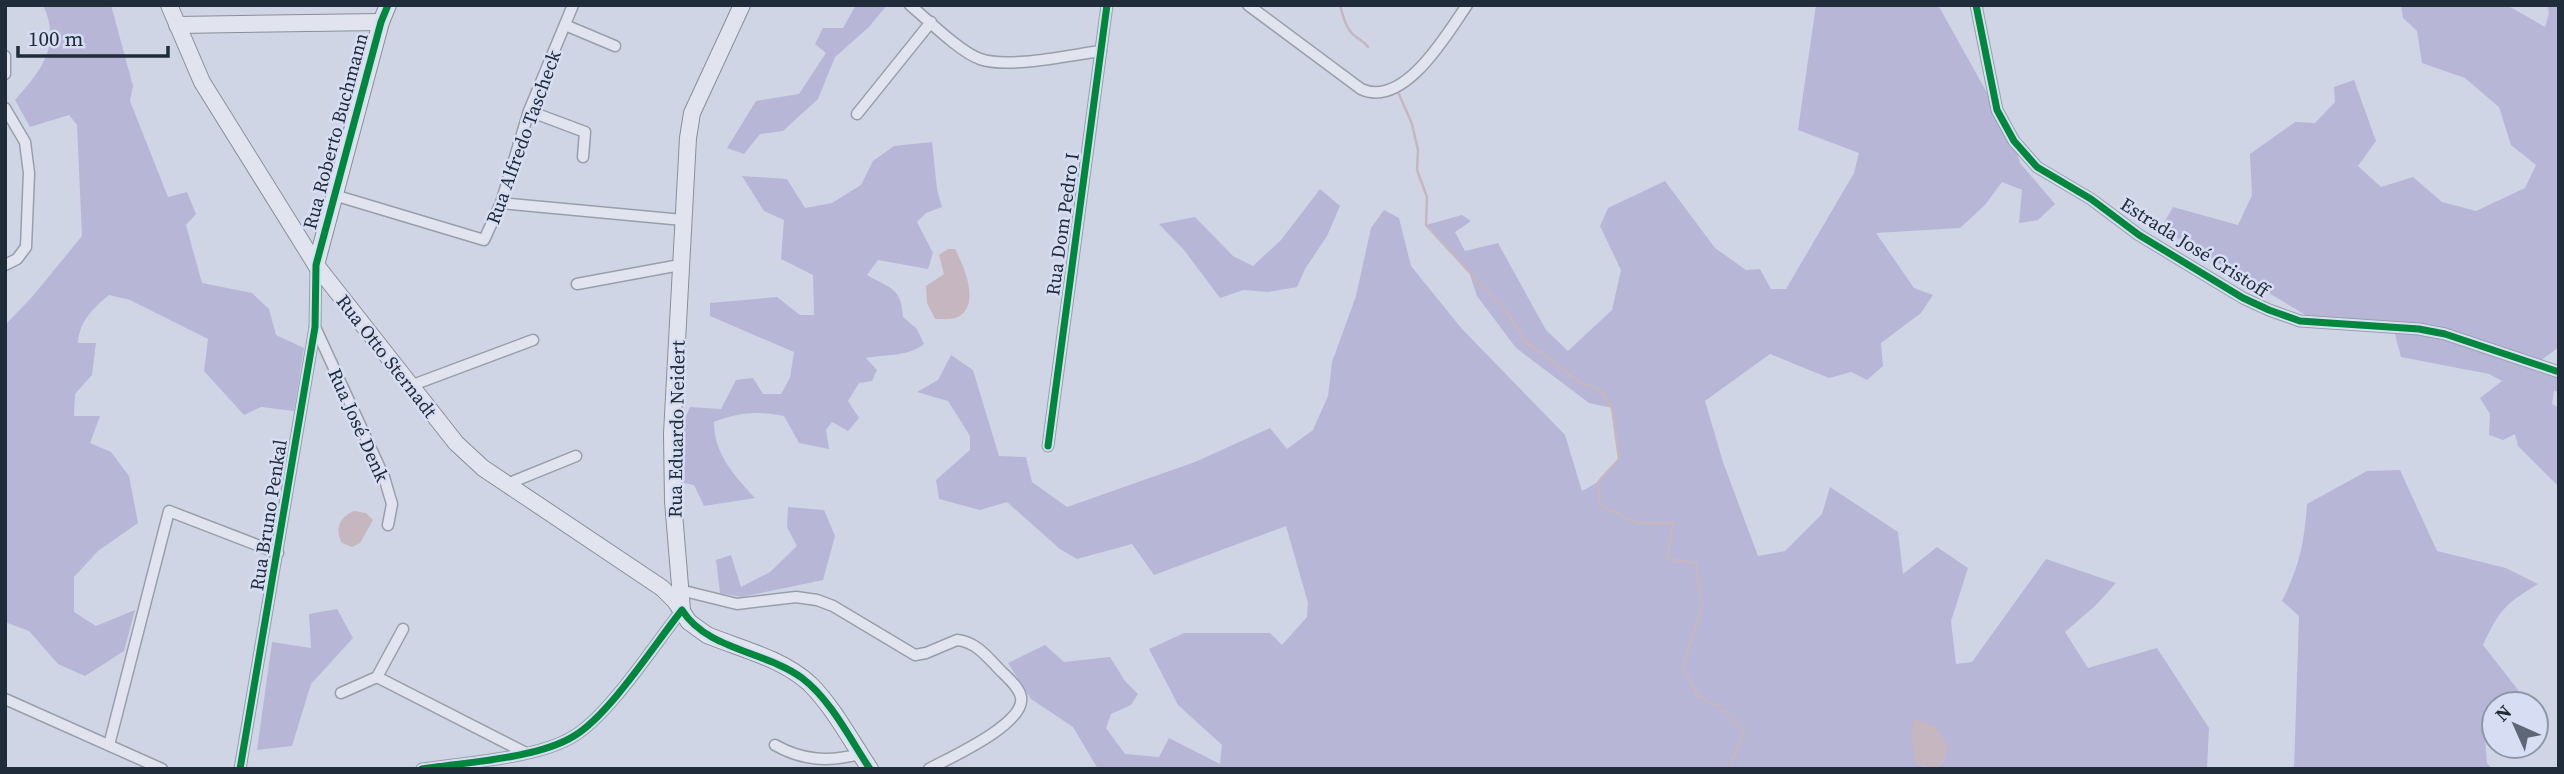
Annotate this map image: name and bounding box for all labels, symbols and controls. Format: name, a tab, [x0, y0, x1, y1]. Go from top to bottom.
scale bar	[18, 14, 168, 58]
text: 100 m	[28, 24, 83, 53]
street label: Rua Roberto Buchmann	[296, 30, 374, 232]
street label: Rua Alfredo Tascheck	[479, 46, 567, 228]
street label: Rua Dom Pedro I	[1039, 151, 1085, 297]
street label: Estrada José Cristoff	[2116, 191, 2276, 304]
street label: Rua Otto Sternadt	[331, 289, 444, 424]
street label: Rua Eduardo Neidert	[661, 339, 691, 518]
street label: Rua José Denk	[322, 364, 396, 487]
street label: Rua Bruno Penkal	[243, 437, 293, 592]
north arrow	[2480, 690, 2550, 760]
text: N	[2489, 699, 2517, 727]

